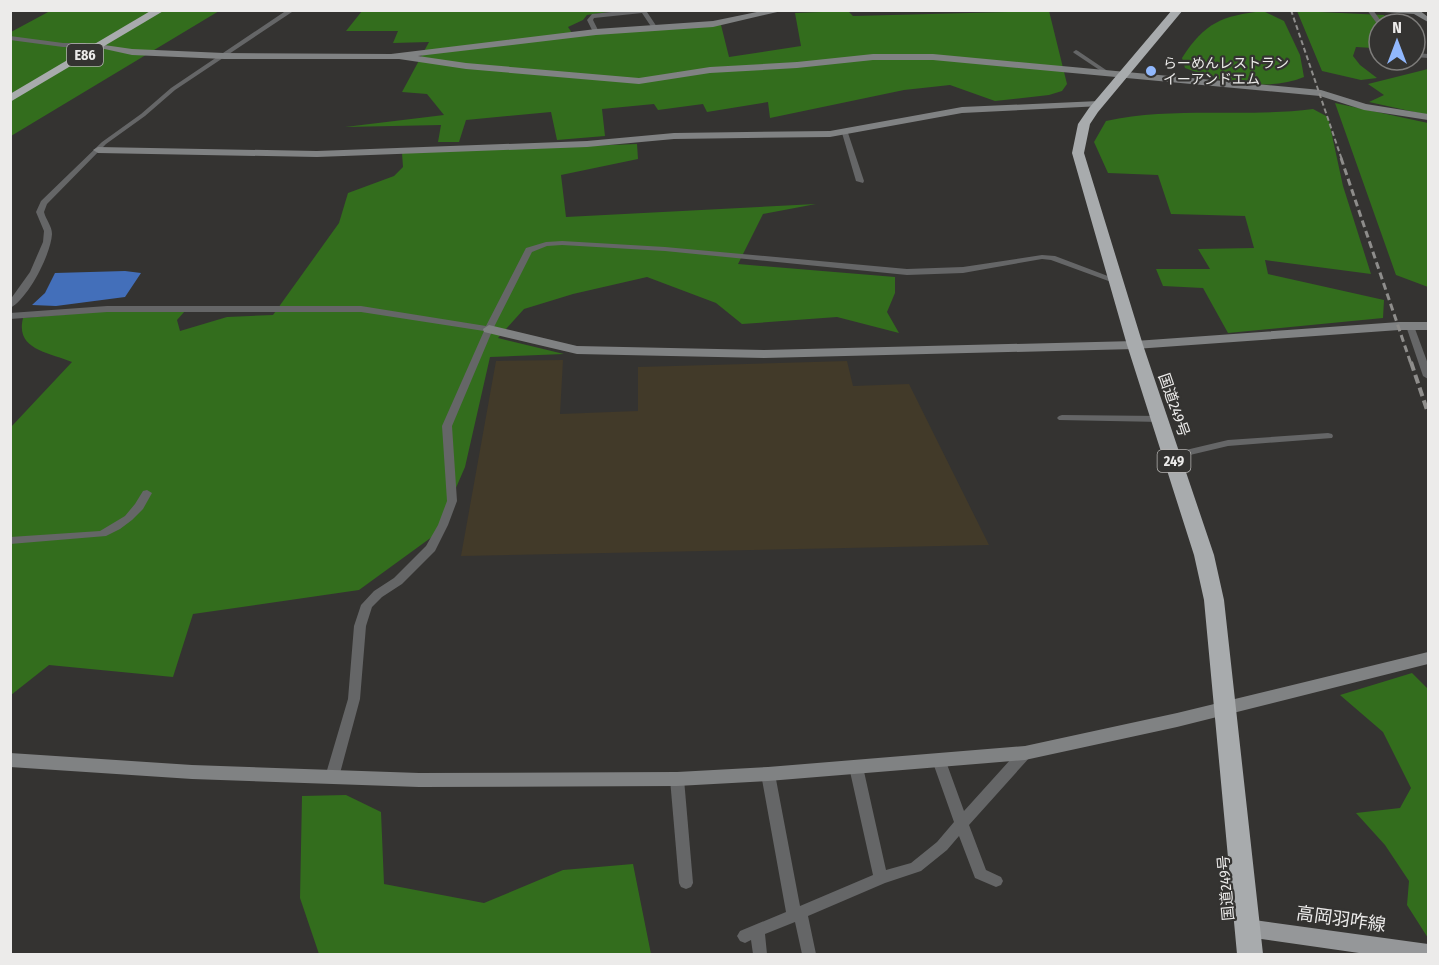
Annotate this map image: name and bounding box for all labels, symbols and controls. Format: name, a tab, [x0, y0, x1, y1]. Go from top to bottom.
north arrow	[1367, 12, 1427, 72]
text: N	[1392, 18, 1402, 37]
road number: E86	[67, 44, 103, 66]
place label: らーめんレストラン イーアンドエム	[1163, 55, 1289, 88]
marker: らーめんレストラン イーアンドエム	[1144, 64, 1158, 78]
street label: 国道249号	[1155, 371, 1193, 439]
road number: 249	[1158, 450, 1190, 472]
street label: 国道249号	[1214, 855, 1238, 921]
street label: 高岡羽咋線	[1295, 902, 1387, 936]

